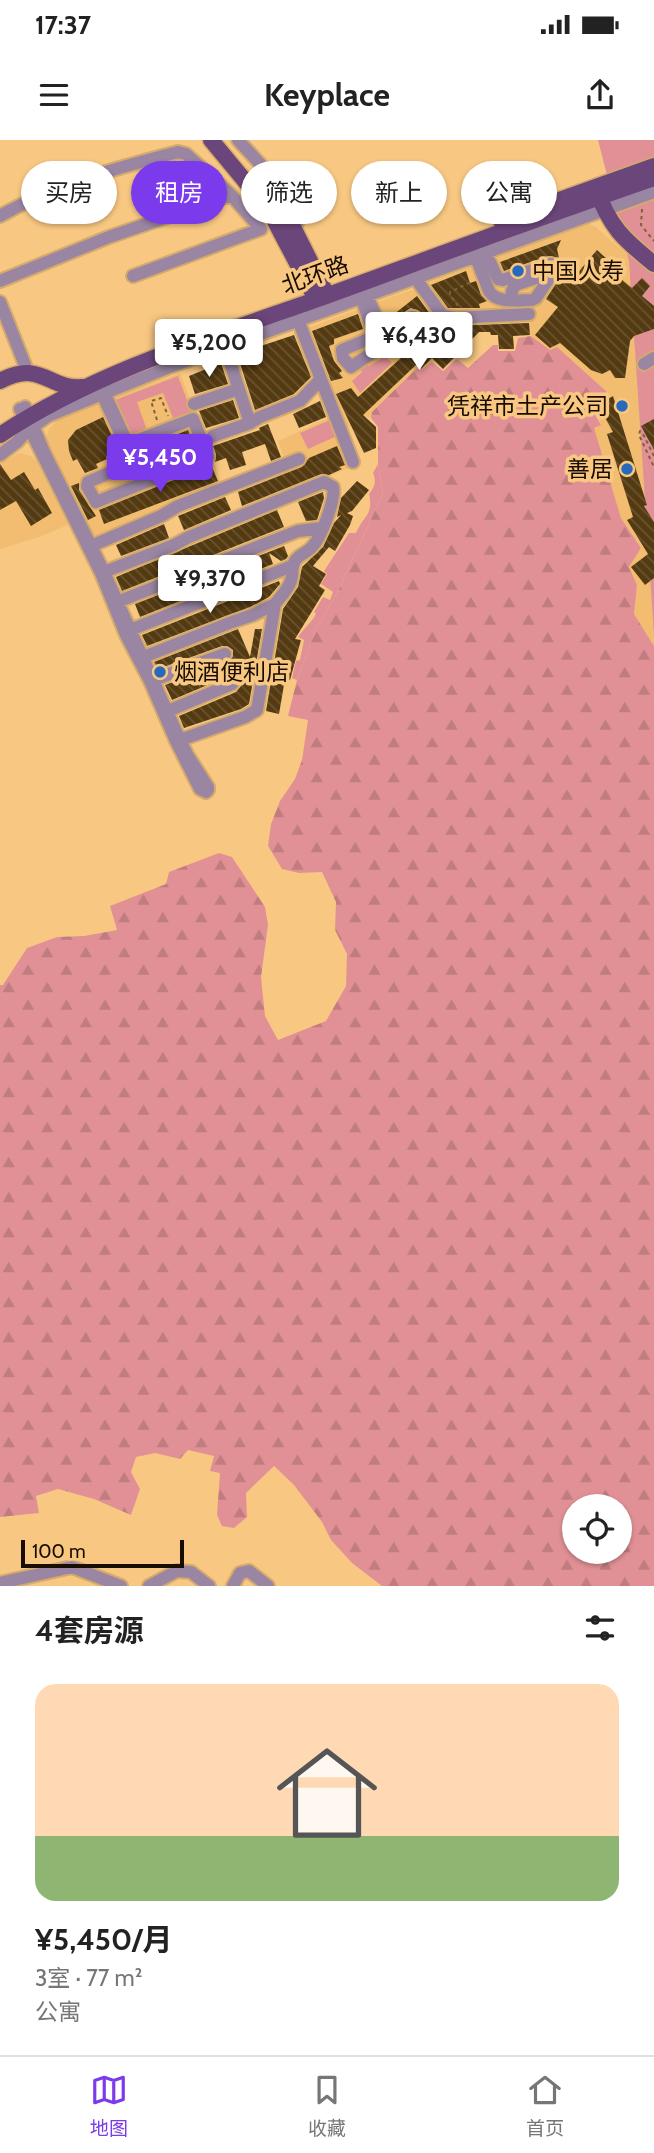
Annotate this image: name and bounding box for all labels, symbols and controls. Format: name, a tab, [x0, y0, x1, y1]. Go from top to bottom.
text: 17:37	[35, 9, 91, 41]
text: Keyplace	[264, 75, 390, 114]
icon: menu	[35, 76, 73, 114]
icon: share	[581, 76, 619, 114]
chip: 买房	[21, 161, 117, 224]
chip: 租房	[131, 161, 227, 224]
chip: 筛选	[241, 161, 337, 224]
chip: 新上	[351, 161, 447, 224]
chip: 公寓	[461, 161, 557, 224]
street label: 北环路	[278, 250, 352, 300]
place label: 中国人寿	[532, 257, 624, 285]
marker: 中国人寿	[510, 263, 526, 279]
pin: ¥6,430	[362, 313, 476, 372]
pin: ¥5,200	[152, 320, 266, 379]
text: ¥6,430	[381, 321, 457, 349]
text: ¥5,200	[171, 328, 247, 356]
place label: 凭祥市土产公司	[447, 392, 608, 420]
marker: 凭祥市土产公司	[614, 398, 630, 414]
pin: ¥5,450	[103, 434, 217, 494]
text: ¥5,450	[123, 443, 197, 471]
place label: 善居	[567, 455, 613, 483]
marker: 善居	[619, 461, 635, 477]
pin: ¥9,370	[153, 556, 267, 615]
text: ¥9,370	[174, 564, 246, 592]
place label: 烟酒便利店	[174, 658, 289, 686]
marker: 烟酒便利店	[152, 664, 168, 680]
map controls	[562, 1494, 632, 1564]
button: locate	[562, 1494, 632, 1564]
scale bar	[21, 1537, 184, 1569]
text: 100 m	[32, 1540, 86, 1563]
icon: filters	[581, 1609, 619, 1647]
text: 4套房源	[35, 1612, 144, 1649]
icon: home	[264, 1730, 390, 1856]
text: ¥5,450/月	[35, 1921, 173, 1958]
text: 3室 · 77 m²	[35, 1964, 142, 1992]
text: 公寓	[35, 1998, 81, 2026]
tab: 地图	[90, 2071, 128, 2140]
tab: 收藏	[308, 2071, 346, 2140]
tab: 首页	[526, 2071, 564, 2140]

